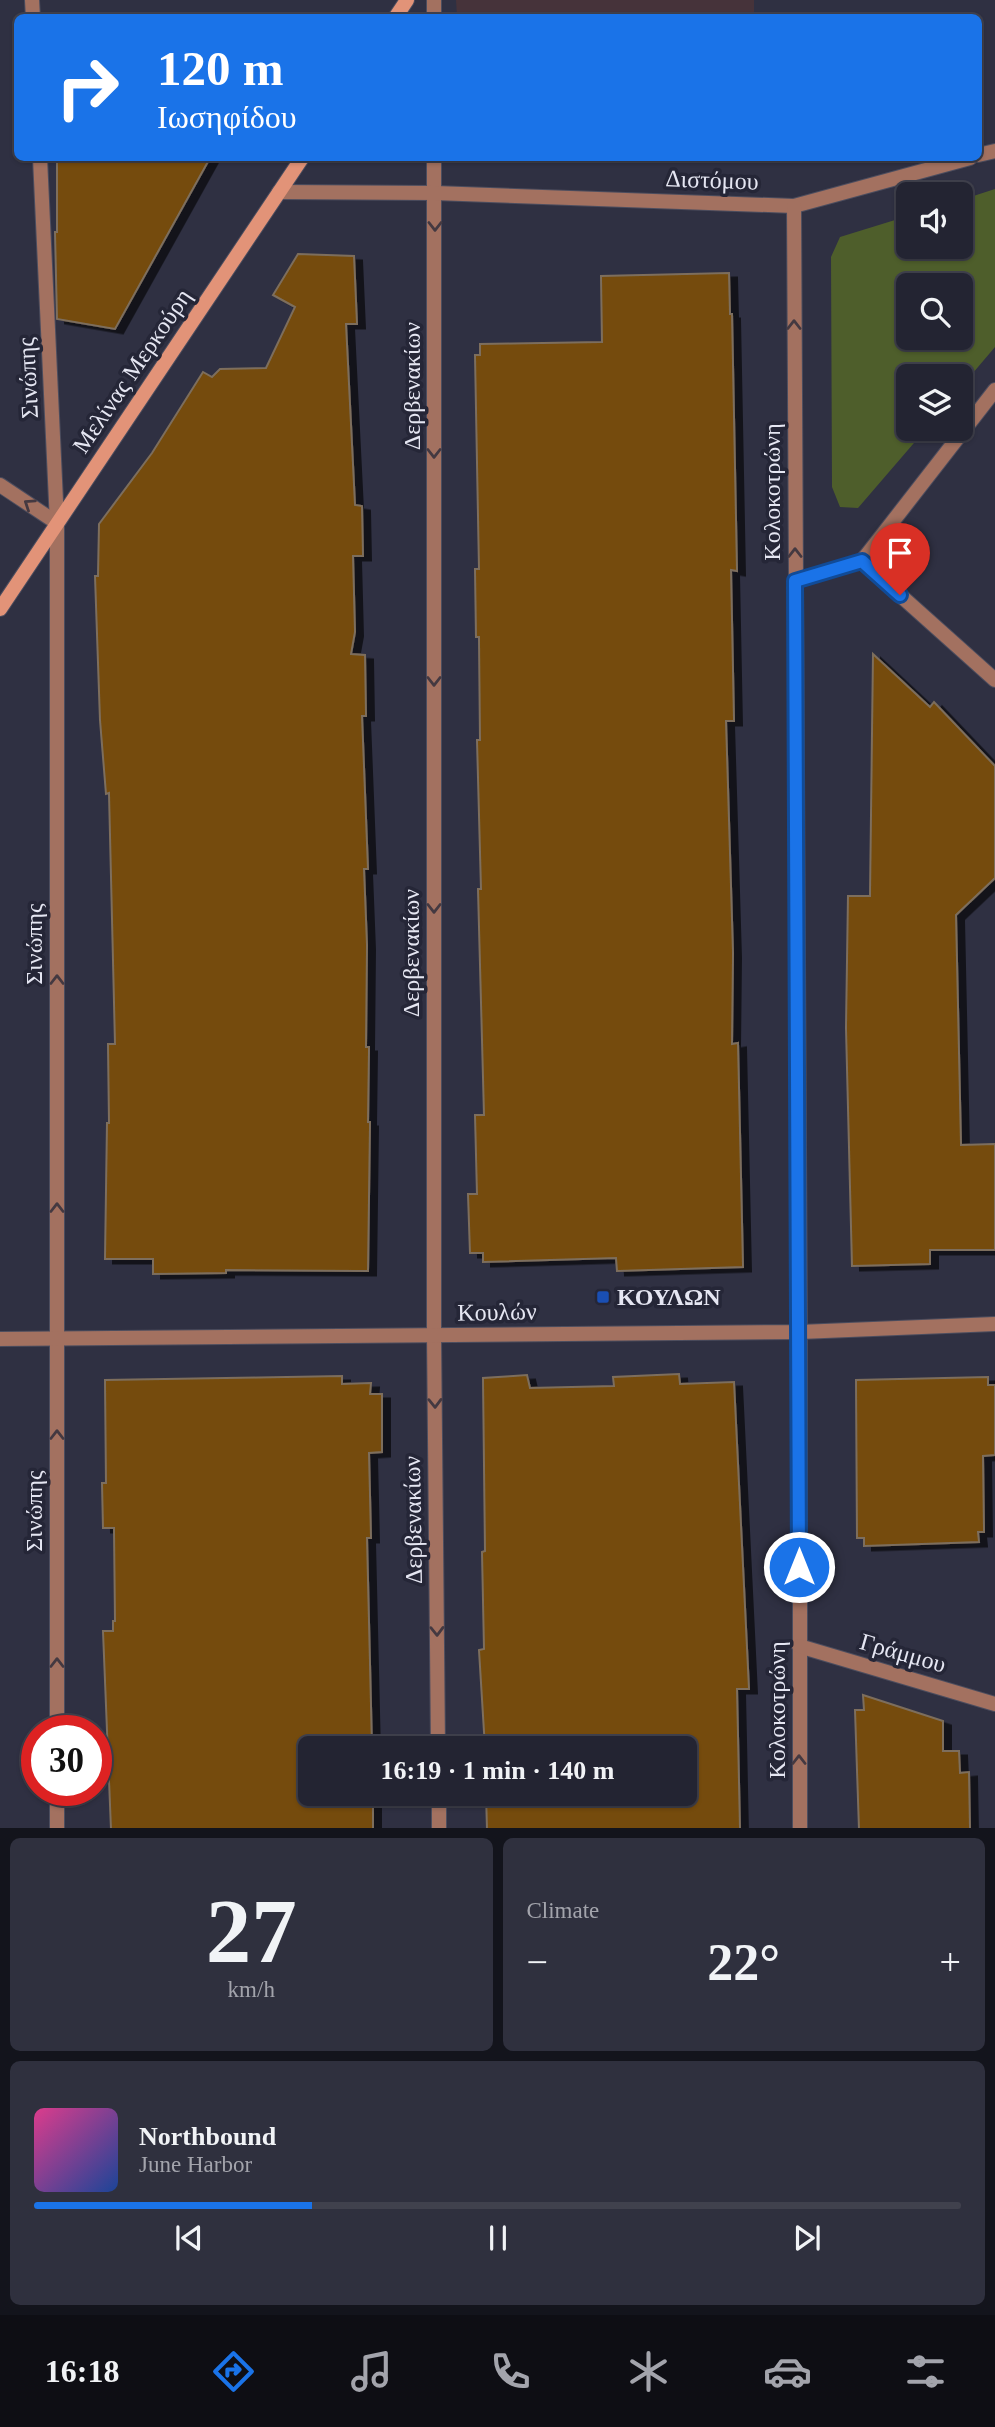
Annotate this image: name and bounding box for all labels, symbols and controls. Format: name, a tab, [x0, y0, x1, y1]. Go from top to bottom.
text: 120 m	[157, 41, 284, 96]
icon: right	[42, 42, 133, 133]
text: Ιωσηφίδου	[157, 99, 297, 135]
street label: Διστόμου	[665, 165, 759, 195]
map controls	[896, 182, 973, 441]
button: sound	[896, 182, 973, 259]
one-way arrow	[427, 221, 443, 231]
button: search	[896, 273, 973, 350]
street label: Μελίνας Μερκούρη	[68, 284, 196, 458]
one-way arrow	[786, 320, 802, 330]
street label: Δερβενακίων	[399, 322, 425, 450]
street label: Σινώπης	[13, 336, 43, 419]
button: layers	[896, 364, 973, 441]
street label: Κολοκοτρώνη	[759, 423, 785, 561]
one-way arrow	[426, 448, 442, 459]
one-way arrow	[23, 500, 36, 513]
pin	[870, 523, 930, 595]
icon: arrive	[881, 534, 919, 572]
one-way arrow	[787, 547, 803, 558]
one-way arrow	[426, 676, 442, 686]
street label: Δερβενακίων	[398, 889, 424, 1017]
street label: Σινώπης	[21, 903, 47, 985]
one-way arrow	[426, 903, 442, 914]
one-way arrow	[49, 974, 65, 985]
one-way arrow	[49, 1202, 65, 1212]
place label: ΚΟΥΛΩΝ	[617, 1284, 721, 1310]
marker: ΚΟΥΛΩΝ	[595, 1289, 611, 1305]
street label: Κουλών	[457, 1298, 537, 1326]
one-way arrow	[427, 1399, 443, 1409]
one-way arrow	[49, 1429, 65, 1440]
street label: Δερβενακίων	[399, 1455, 427, 1584]
street label: Σινώπης	[21, 1470, 47, 1552]
position arrow	[762, 1530, 836, 1604]
one-way arrow	[429, 1626, 445, 1637]
street label: Γράμμου	[857, 1628, 949, 1678]
street label: Κολοκοτρώνη	[764, 1641, 790, 1779]
one-way arrow	[49, 1657, 65, 1667]
speed limit sign: 30	[21, 1715, 112, 1806]
one-way arrow	[792, 1755, 807, 1766]
text: 16:19 · 1 min · 140 m	[381, 1756, 615, 1785]
text: 27	[206, 1881, 297, 1982]
text: Climate	[527, 1898, 599, 1923]
text: 22°	[707, 1934, 780, 1991]
text: −	[527, 1941, 548, 1983]
text: +	[940, 1941, 961, 1983]
text: km/h	[228, 1977, 275, 2002]
text: Northbound	[139, 2122, 276, 2151]
text: June Harbor	[139, 2152, 252, 2177]
icon: previous	[170, 2219, 208, 2257]
icon: pause	[479, 2219, 517, 2257]
icon: next	[788, 2219, 826, 2257]
icon: directions	[209, 2347, 258, 2396]
icon: music	[347, 2347, 396, 2396]
icon: phone	[486, 2347, 535, 2396]
icon: climate	[624, 2347, 673, 2396]
icon: car	[763, 2347, 812, 2396]
icon: filters	[901, 2347, 950, 2396]
text: 16:18	[45, 2353, 119, 2389]

